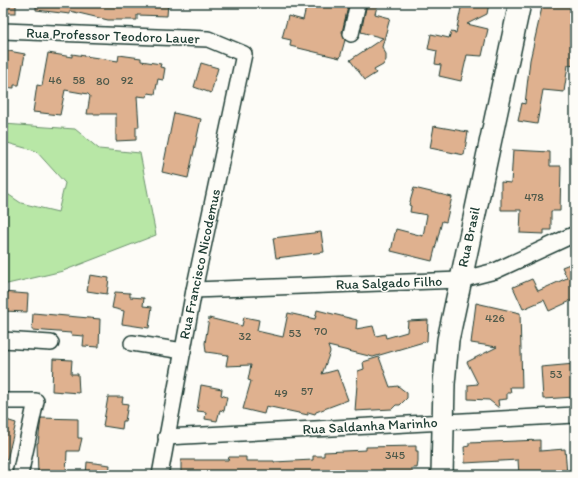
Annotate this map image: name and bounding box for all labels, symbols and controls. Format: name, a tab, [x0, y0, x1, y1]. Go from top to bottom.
street label: Rua Professor Teodoro Lauer	[26, 24, 200, 48]
house number: 46	[48, 73, 62, 87]
house number: 58	[73, 73, 86, 87]
house number: 92	[121, 73, 134, 87]
house number: 80	[96, 74, 110, 88]
street label: Rua Francisco Nicodemus	[176, 187, 224, 341]
house number: 478	[524, 190, 544, 204]
street label: Rua Brasil	[454, 205, 484, 269]
street label: Rua Salgado Filho	[335, 273, 443, 293]
house number: 426	[485, 311, 505, 325]
house number: 70	[314, 324, 328, 338]
house number: 53	[289, 326, 302, 340]
house number: 32	[239, 329, 252, 343]
house number: 53	[550, 367, 563, 381]
house number: 57	[301, 384, 313, 398]
house number: 49	[274, 386, 288, 400]
street label: Rua Saldanha Marinho	[302, 414, 438, 438]
house number: 345	[385, 448, 405, 462]

